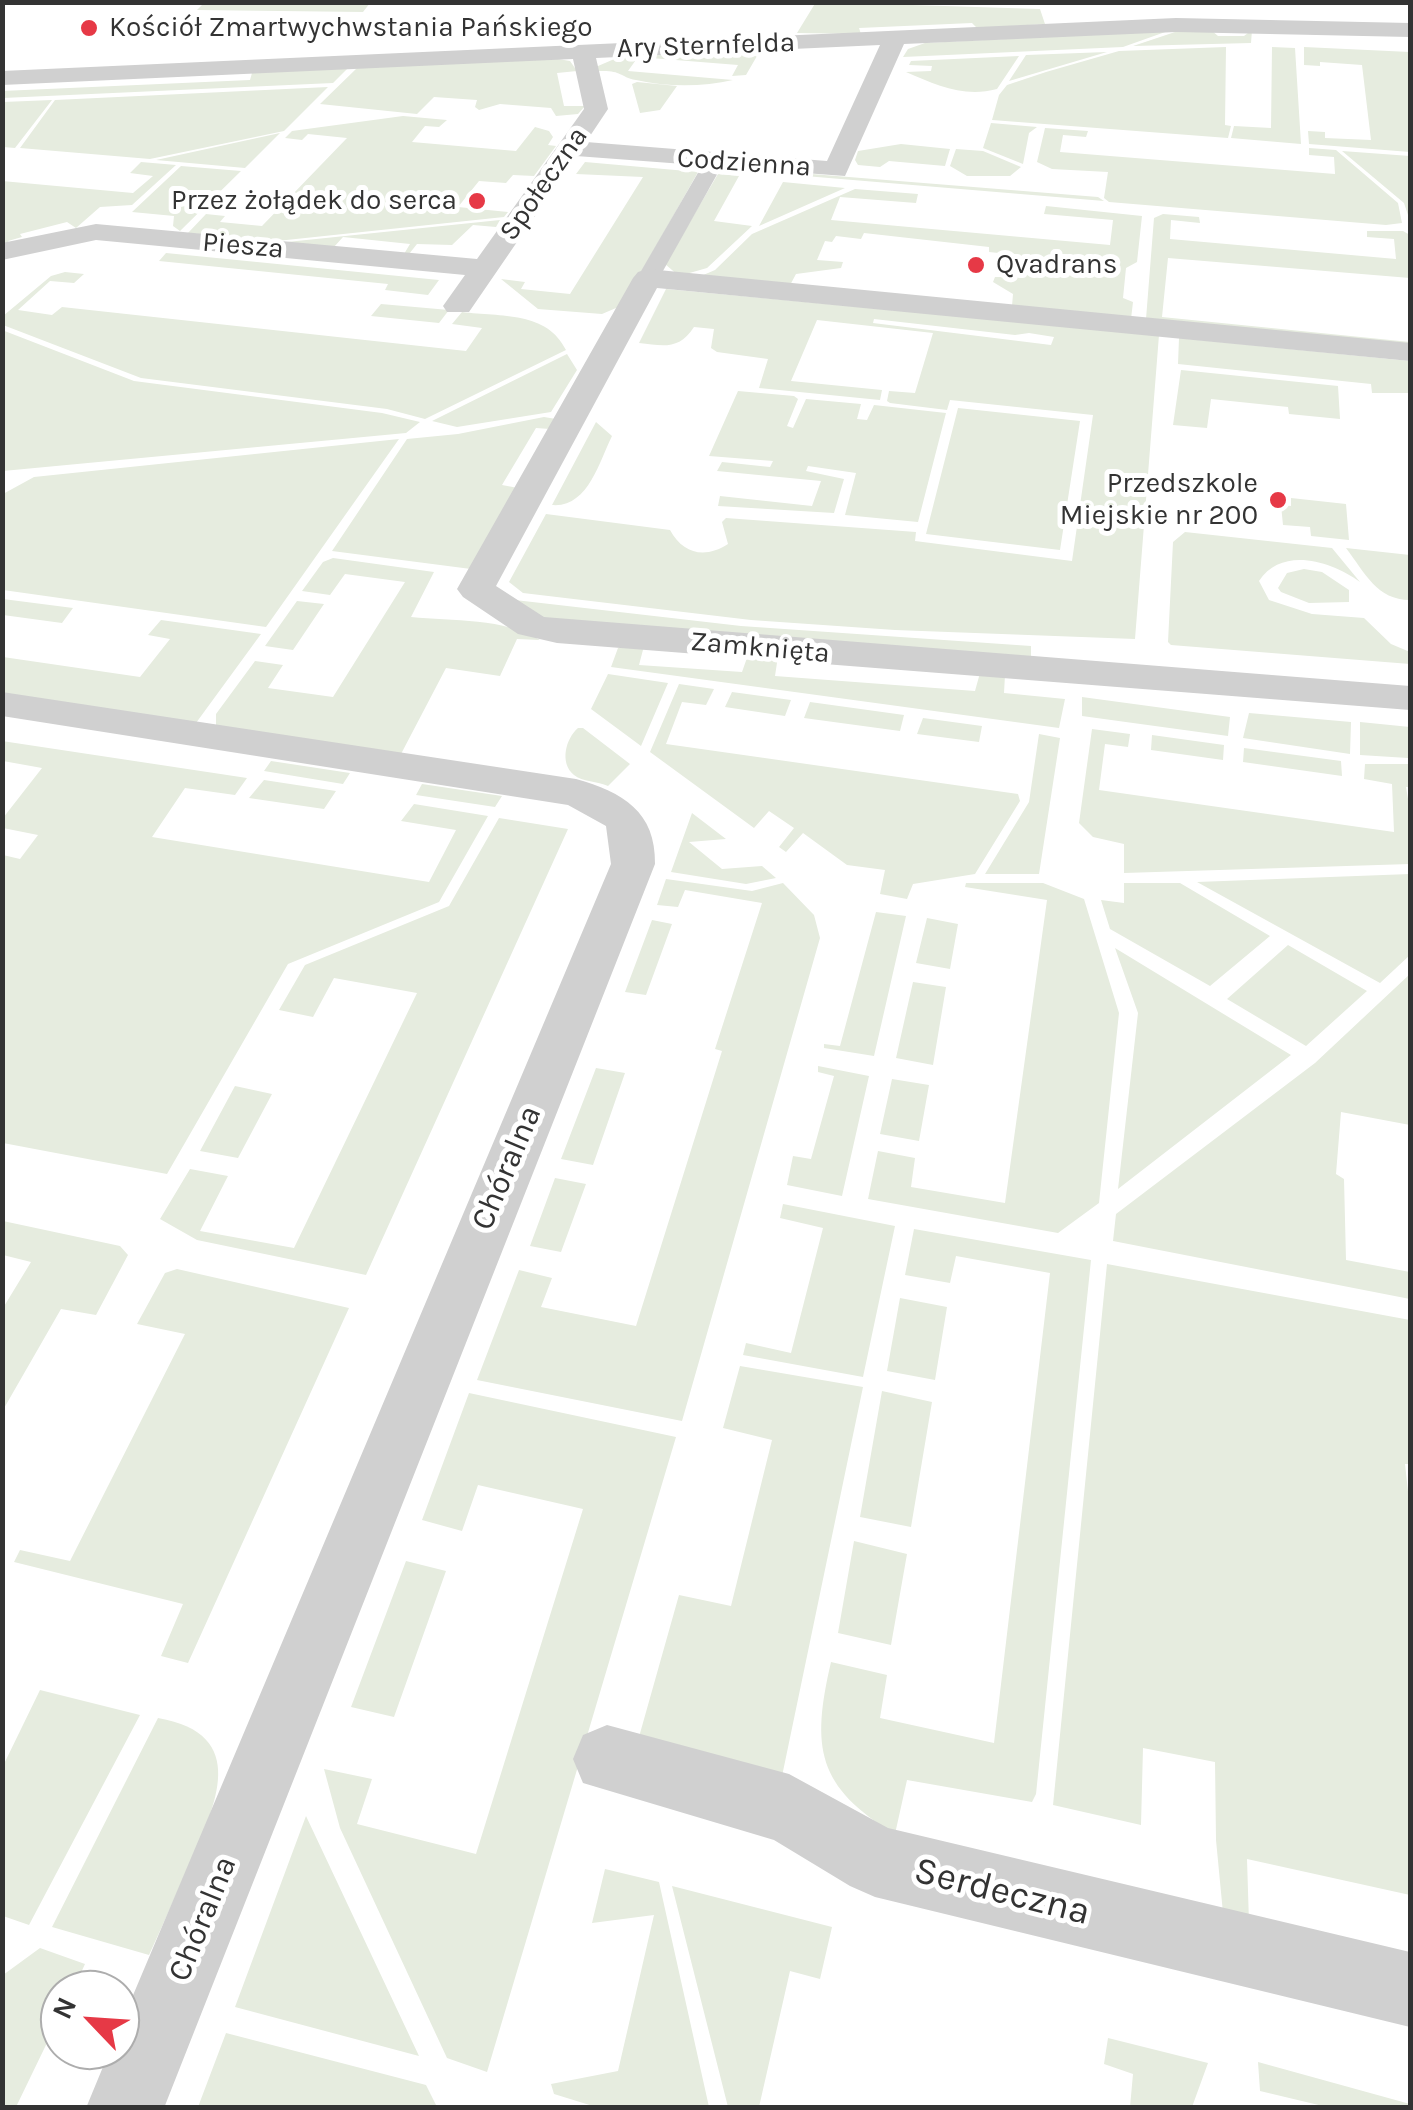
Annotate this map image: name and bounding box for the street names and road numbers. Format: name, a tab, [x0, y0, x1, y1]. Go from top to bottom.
street label: Ary Sternfelda	[616, 26, 796, 66]
street label: Społeczna	[493, 121, 595, 247]
street label: Codzienna	[676, 142, 812, 184]
street label: Piesza	[201, 226, 285, 266]
street label: Zamknięta	[689, 625, 831, 671]
street label: Chóralna	[464, 1100, 550, 1236]
street label: Serdeczna	[909, 1848, 1095, 1936]
street label: Chóralna	[161, 1851, 245, 1987]

